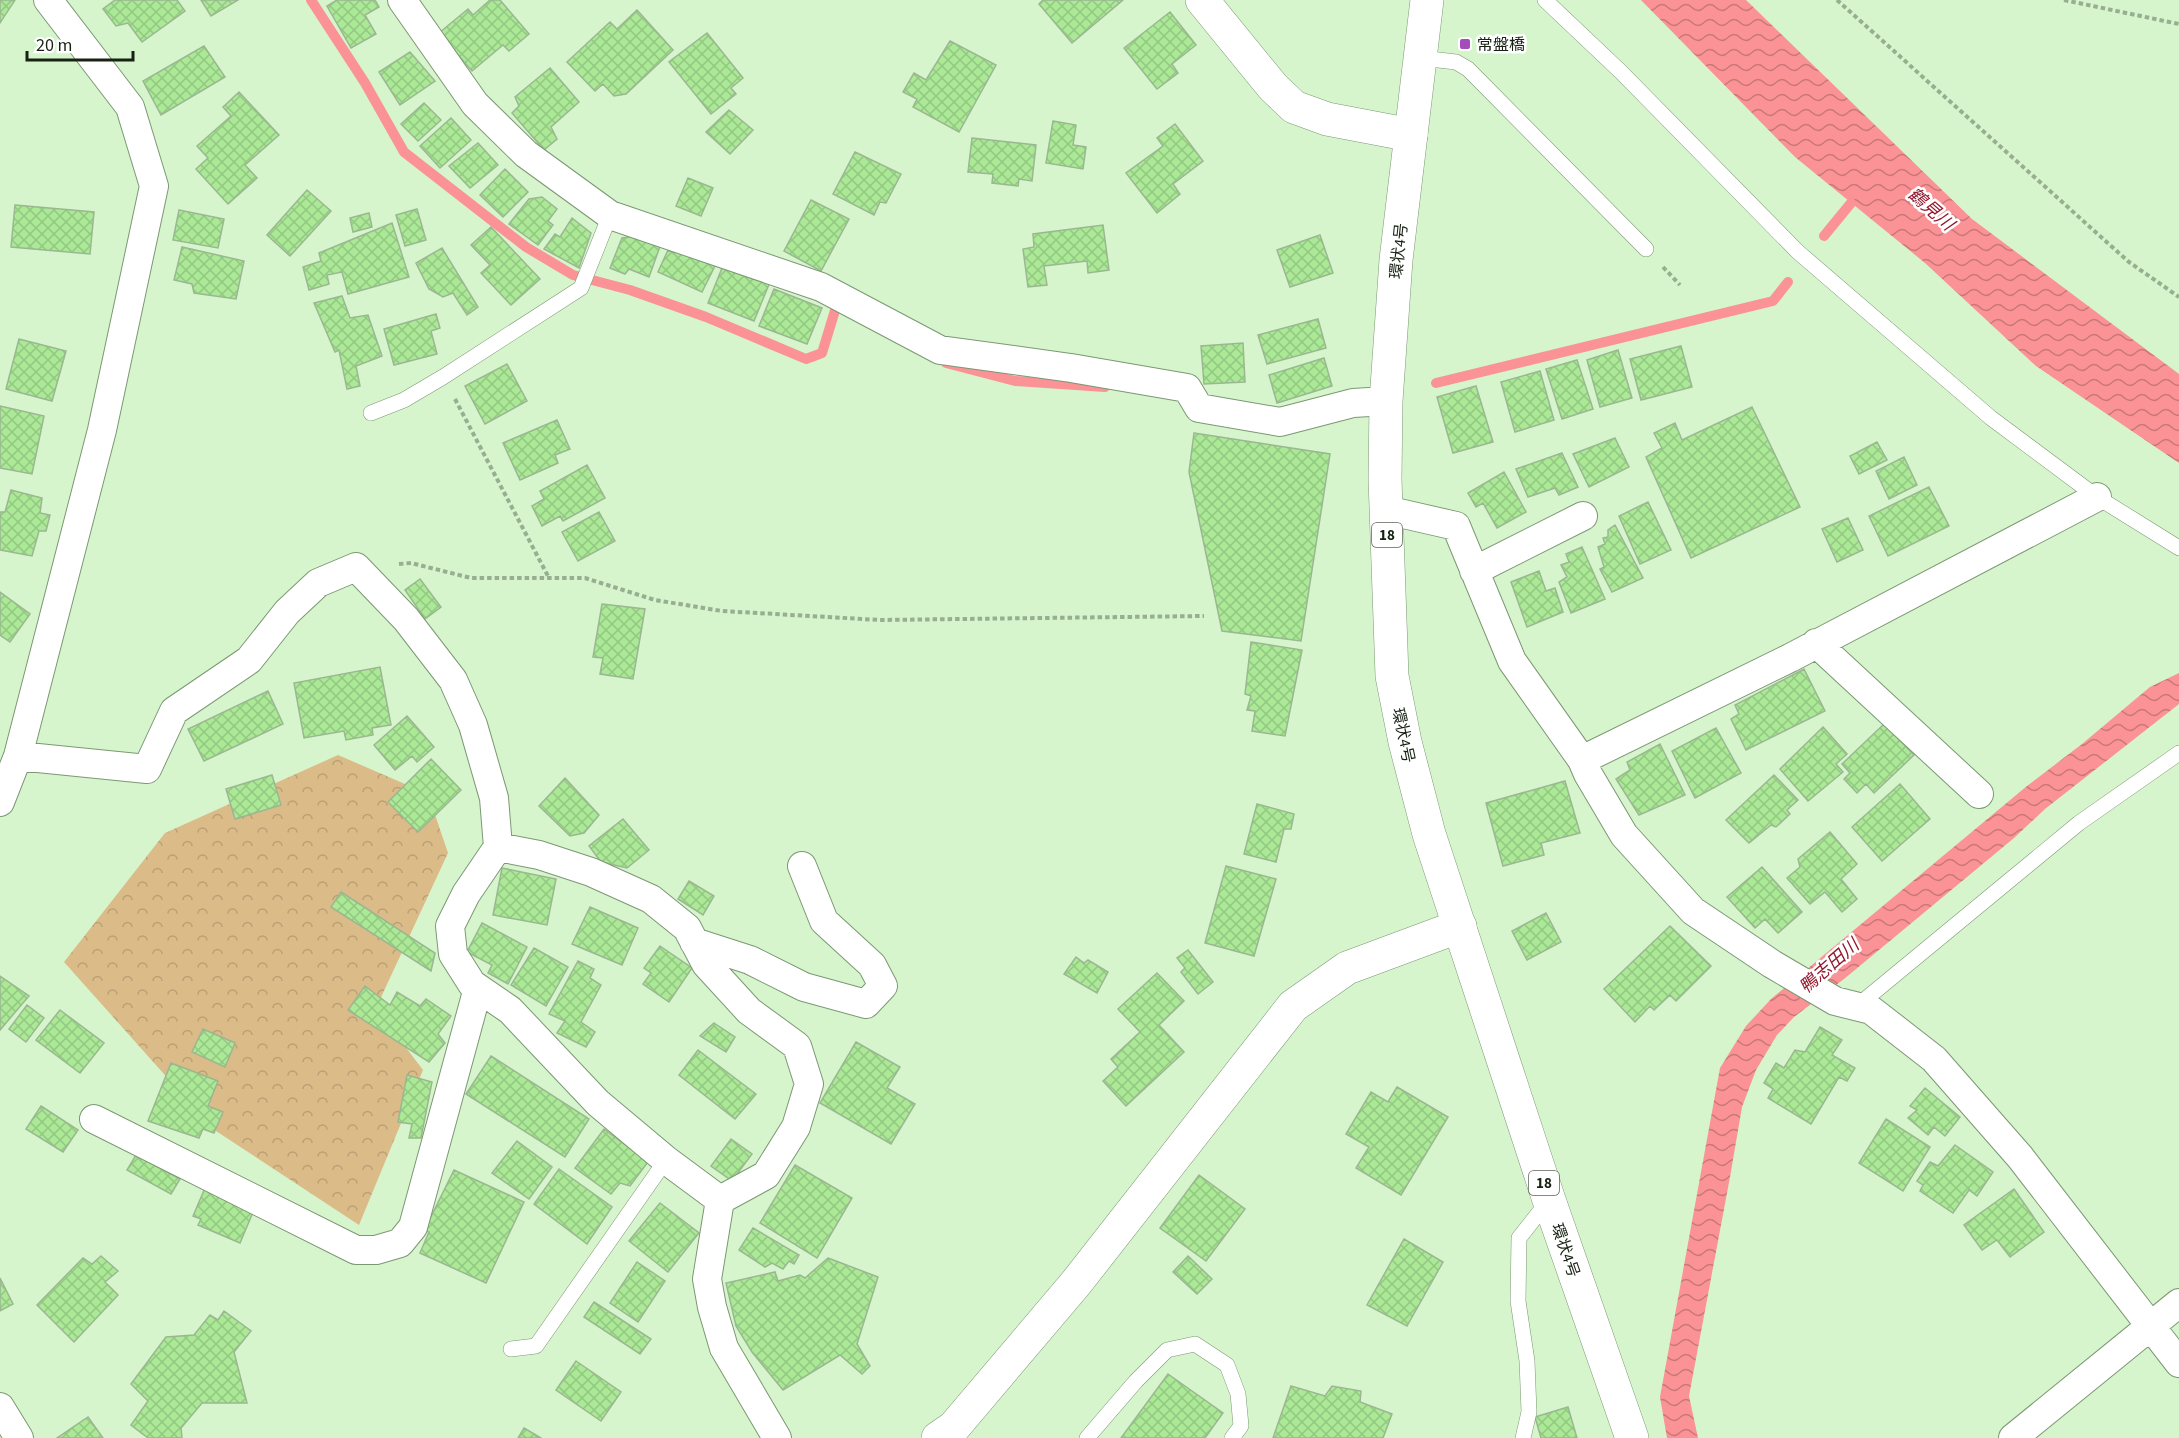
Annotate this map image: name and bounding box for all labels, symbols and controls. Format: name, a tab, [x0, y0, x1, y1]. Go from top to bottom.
scale bar	[27, 24, 134, 62]
text: 20 m	[36, 33, 72, 58]
place label: 常盤橋	[1477, 34, 1525, 56]
marker: 常盤橋	[1458, 37, 1472, 51]
water label: 鶴見川	[1902, 182, 1961, 238]
street label: 環状4号	[1385, 222, 1413, 280]
road number: 18	[1372, 523, 1402, 547]
street label: 環状4号	[1386, 706, 1420, 765]
water label: 鴨志田川	[1794, 932, 1866, 999]
road number: 18	[1529, 1171, 1559, 1195]
street label: 環状4号	[1546, 1220, 1585, 1280]

